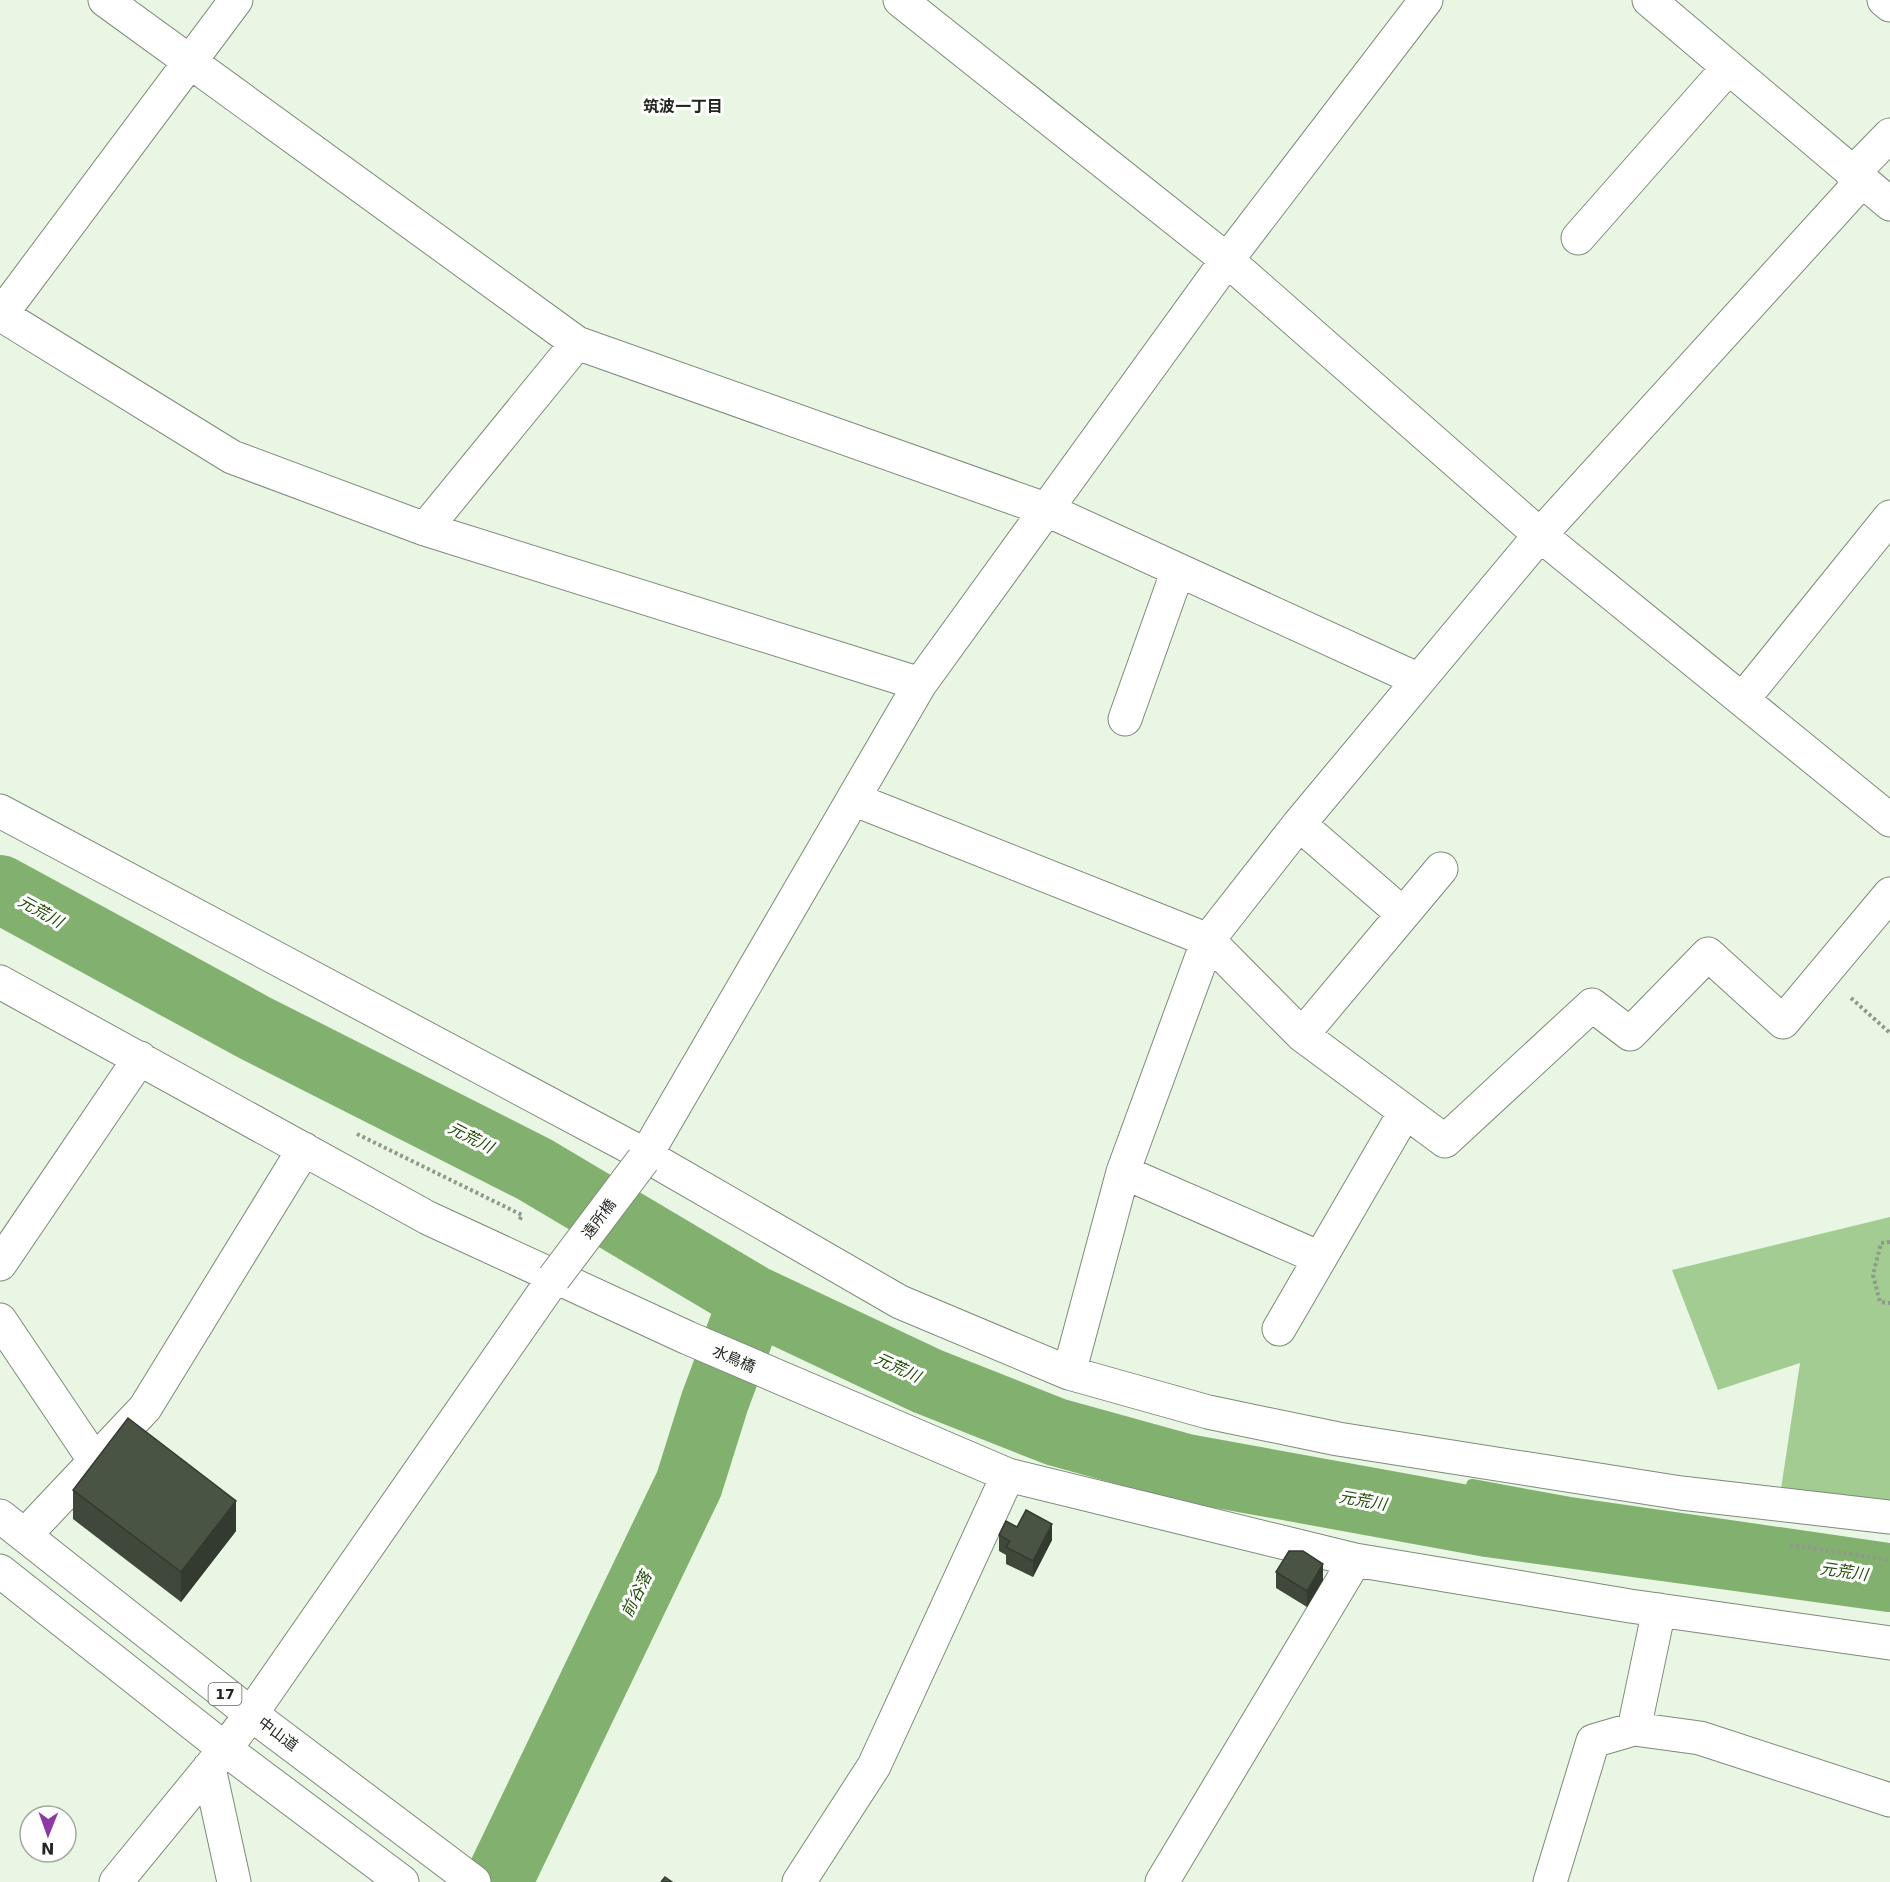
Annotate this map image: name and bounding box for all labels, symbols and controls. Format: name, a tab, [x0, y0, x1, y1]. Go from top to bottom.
district label: 筑波一丁目	[643, 97, 723, 116]
water label: 元荒川	[15, 891, 68, 932]
water label: 元荒川	[445, 1118, 498, 1158]
street label: 遠所橋	[578, 1196, 620, 1242]
street label: 水鳥橋	[710, 1342, 758, 1376]
water label: 元荒川	[872, 1349, 925, 1387]
water label: 元荒川	[1338, 1487, 1390, 1514]
water label: 元荒川	[1819, 1559, 1871, 1585]
water label: 前谷落	[617, 1566, 657, 1620]
road number: 17	[208, 1683, 242, 1705]
street label: 中山道	[255, 1713, 301, 1755]
north arrow	[18, 1804, 78, 1864]
text: N	[41, 1839, 55, 1858]

